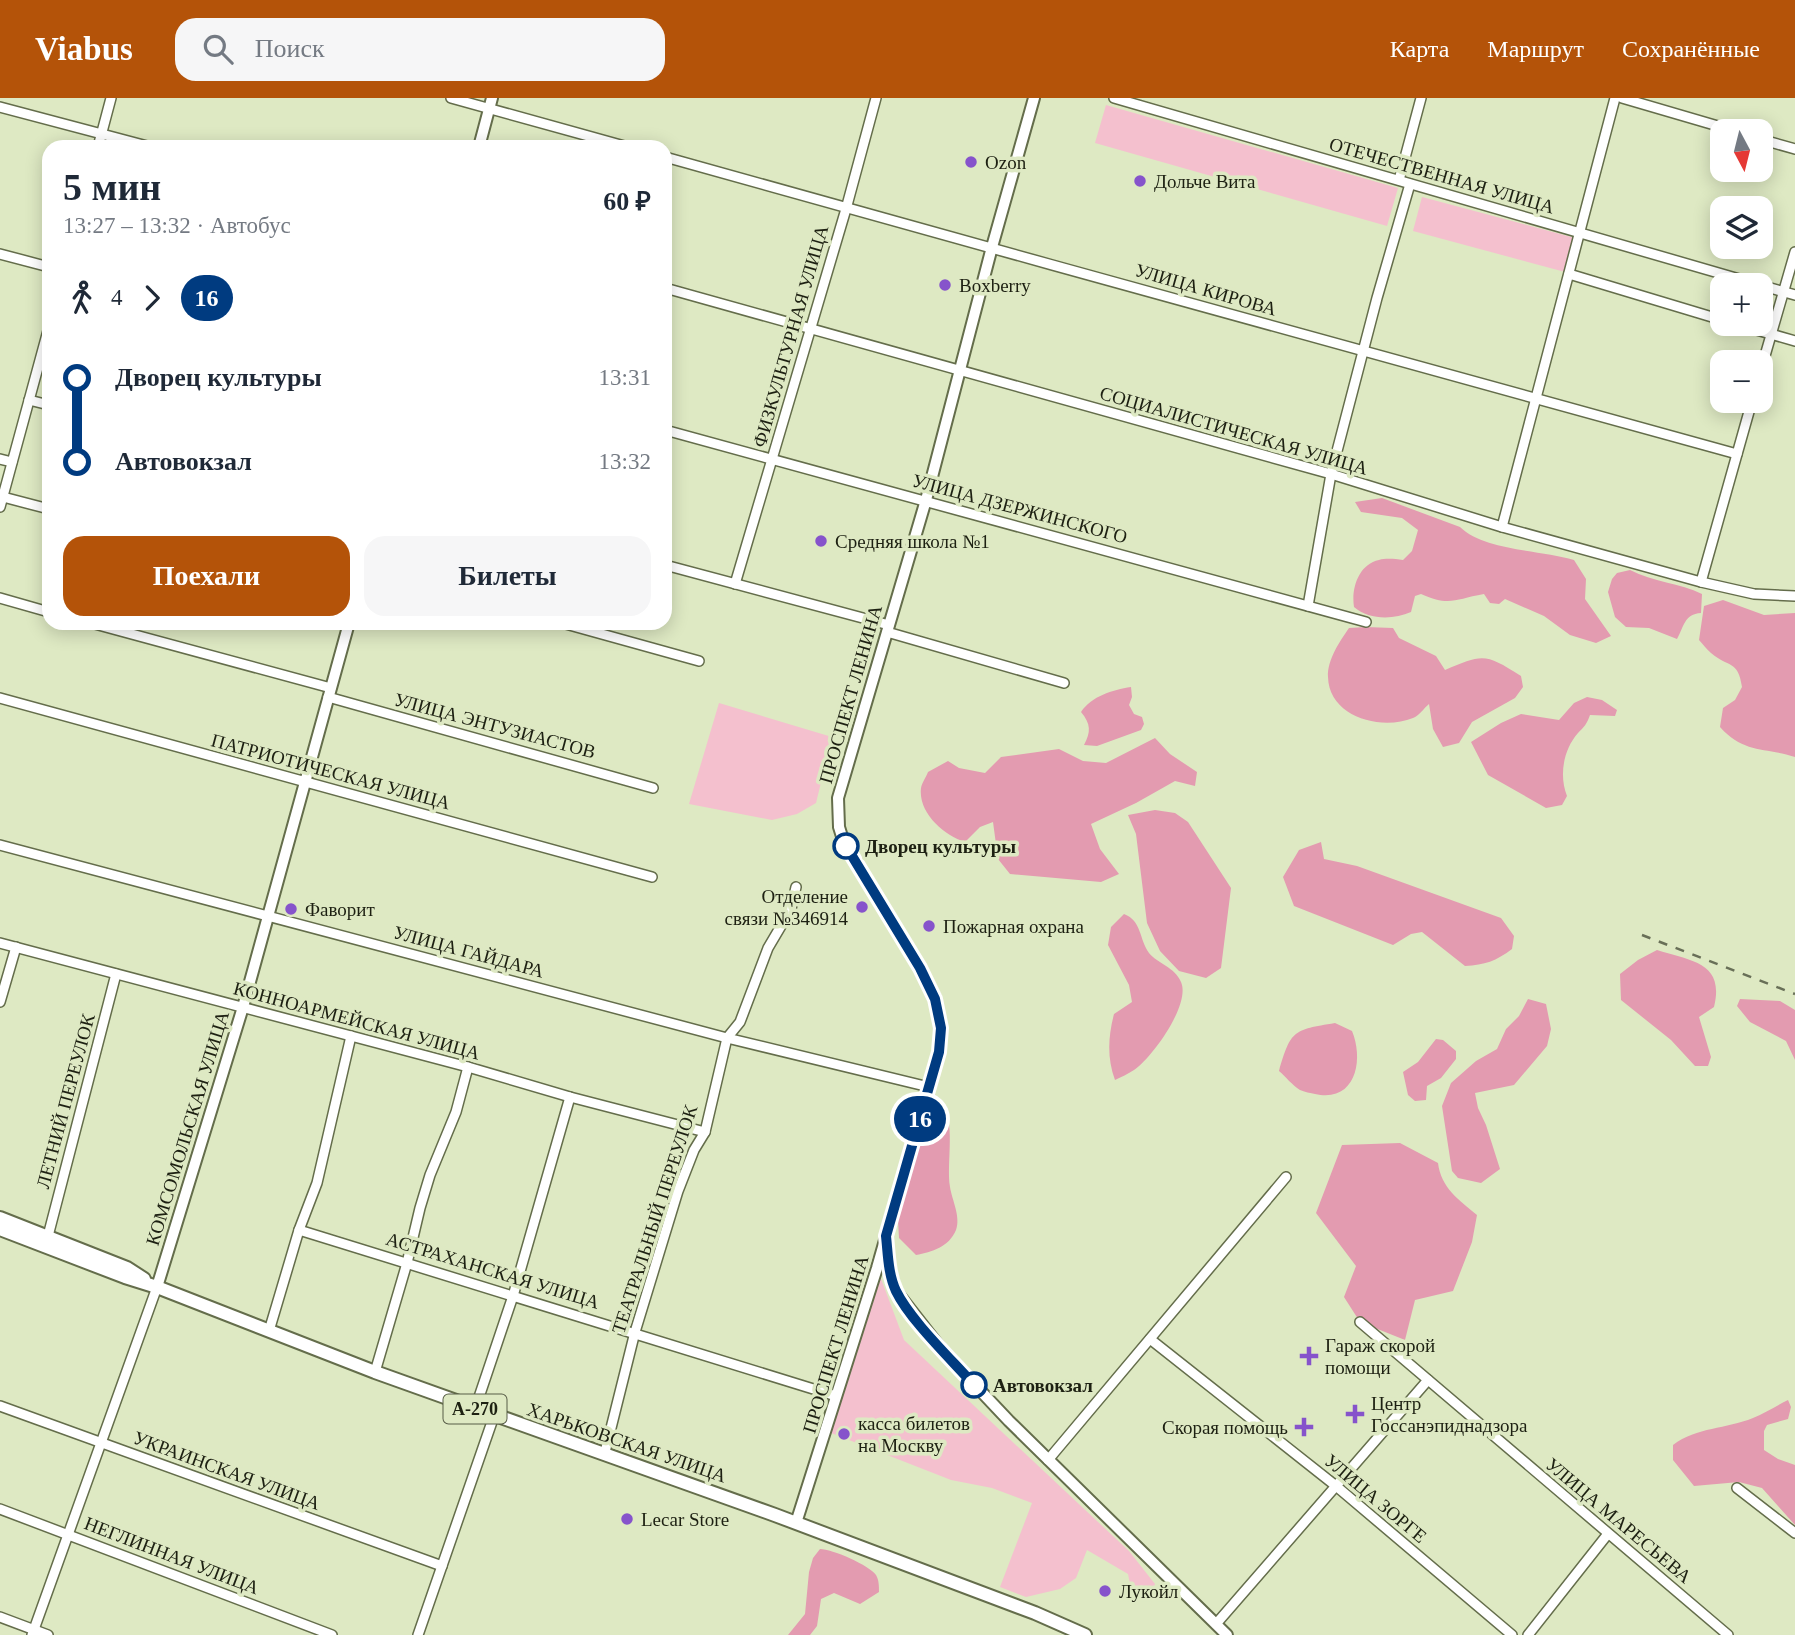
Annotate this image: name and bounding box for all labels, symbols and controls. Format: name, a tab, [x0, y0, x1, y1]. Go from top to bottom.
search box	[175, 18, 665, 81]
icon: search	[199, 30, 237, 68]
text: Viabus	[35, 31, 133, 67]
text: Поиск	[255, 34, 325, 63]
text: Карта	[1390, 36, 1449, 62]
text: Маршрут	[1487, 36, 1584, 62]
text: Сохранённые	[1622, 36, 1760, 62]
north arrow	[1710, 119, 1773, 182]
map controls	[1710, 119, 1773, 413]
street label: ОТЕЧЕСТВЕННАЯ УЛИЦА	[1327, 133, 1557, 218]
place label: Ozon	[985, 152, 1027, 173]
marker: Ozon	[963, 154, 979, 170]
text: 5 мин	[63, 166, 161, 208]
place label: Дольче Вита	[1154, 171, 1256, 192]
marker: Дольче Вита	[1132, 173, 1148, 189]
text: 60 ₽	[603, 187, 651, 216]
button: layers	[1710, 196, 1773, 259]
text: 13:27 – 13:32 · Автобус	[63, 213, 291, 238]
street label: ФИЗКУЛЬТУРНАЯ УЛИЦА	[749, 222, 832, 450]
street label: УЛИЦА КИРОВА	[1133, 259, 1279, 320]
button: +	[1710, 273, 1773, 336]
place label: Boxberry	[959, 275, 1031, 296]
marker: Boxberry	[937, 277, 953, 293]
icon: walk	[63, 279, 101, 317]
icon: forward	[133, 279, 171, 317]
text: 4	[111, 285, 123, 310]
text: 16	[195, 285, 219, 311]
button: −	[1710, 350, 1773, 413]
text: Дворец культуры	[115, 363, 322, 392]
text: 13:31	[599, 365, 651, 390]
street label: СОЦИАЛИСТИЧЕСКАЯ УЛИЦА	[1097, 382, 1371, 479]
text: Автовокзал	[115, 447, 252, 476]
text: 13:32	[599, 449, 651, 474]
street label: УЛИЦА ДЗЕРЖИНСКОГО	[910, 470, 1130, 547]
place label: Средняя школа №1	[835, 531, 990, 552]
marker: Средняя школа №1	[813, 533, 829, 549]
button: Поехали	[63, 536, 350, 616]
button: Билеты	[364, 536, 651, 616]
street label: ПРОСПЕКТ ЛЕНИНА	[815, 602, 886, 786]
street label: УЛИЦА ЭНТУЗИАСТОВ	[392, 688, 598, 762]
street label: ПАТРИОТИЧЕСКАЯ УЛИЦА	[209, 729, 453, 814]
marker: Дворец культуры	[833, 833, 859, 859]
place label: Дворец культуры	[865, 836, 1016, 857]
place label: Отделение связи №346914	[725, 886, 848, 929]
place label: Фаворит	[305, 899, 375, 920]
marker: Отделение связи №346914	[854, 899, 870, 915]
marker: Фаворит	[283, 901, 299, 917]
place label: Пожарная охрана	[943, 916, 1085, 937]
marker: Пожарная охрана	[921, 918, 937, 934]
street label: УЛИЦА ГАЙДАРА	[391, 921, 547, 982]
street label: КОННОАРМЕЙСКАЯ УЛИЦА	[231, 977, 483, 1064]
street label: КОМСОМОЛЬСКАЯ УЛИЦА	[142, 1008, 233, 1248]
street label: ЛЕТНИЙ ПЕРЕУЛОК	[32, 1011, 99, 1191]
line badge: 16	[888, 1096, 951, 1142]
street label: ТЕАТРАЛЬНЫЙ ПЕРЕУЛОК	[608, 1102, 702, 1336]
text: 16	[908, 1106, 932, 1132]
street label: АСТРАХАНСКАЯ УЛИЦА	[384, 1228, 602, 1313]
street label: ПРОСПЕКТ ЛЕНИНА	[798, 1252, 873, 1436]
place label: Гараж скорой помощи	[1325, 1335, 1435, 1378]
marker: Гараж скорой помощи	[1299, 1346, 1319, 1366]
marker: Автовокзал	[961, 1372, 987, 1398]
place label: Автовокзал	[993, 1375, 1093, 1396]
place label: Центр Госсанэпиднадзора	[1371, 1393, 1528, 1436]
road number: А-270	[444, 1394, 506, 1424]
street label: ХАРЬКОВСКАЯ УЛИЦА	[524, 1398, 729, 1487]
marker: Центр Госсанэпиднадзора	[1345, 1404, 1365, 1424]
place label: касса билетов на Москву	[858, 1413, 970, 1456]
place label: Скорая помощь	[1162, 1417, 1288, 1438]
marker: Скорая помощь	[1294, 1417, 1314, 1437]
marker: касса билетов на Москву	[836, 1426, 852, 1442]
street label: УКРАИНСКАЯ УЛИЦА	[131, 1427, 323, 1514]
street label: УЛИЦА ЗОРГЕ	[1320, 1450, 1431, 1547]
street label: УЛИЦА МАРЕСЬЕВА	[1542, 1453, 1696, 1588]
place label: Lecar Store	[641, 1509, 729, 1530]
marker: Lecar Store	[619, 1511, 635, 1527]
street label: НЕГЛИННАЯ УЛИЦА	[81, 1512, 262, 1599]
place label: Лукойл	[1119, 1581, 1179, 1602]
marker: Лукойл	[1097, 1583, 1113, 1599]

